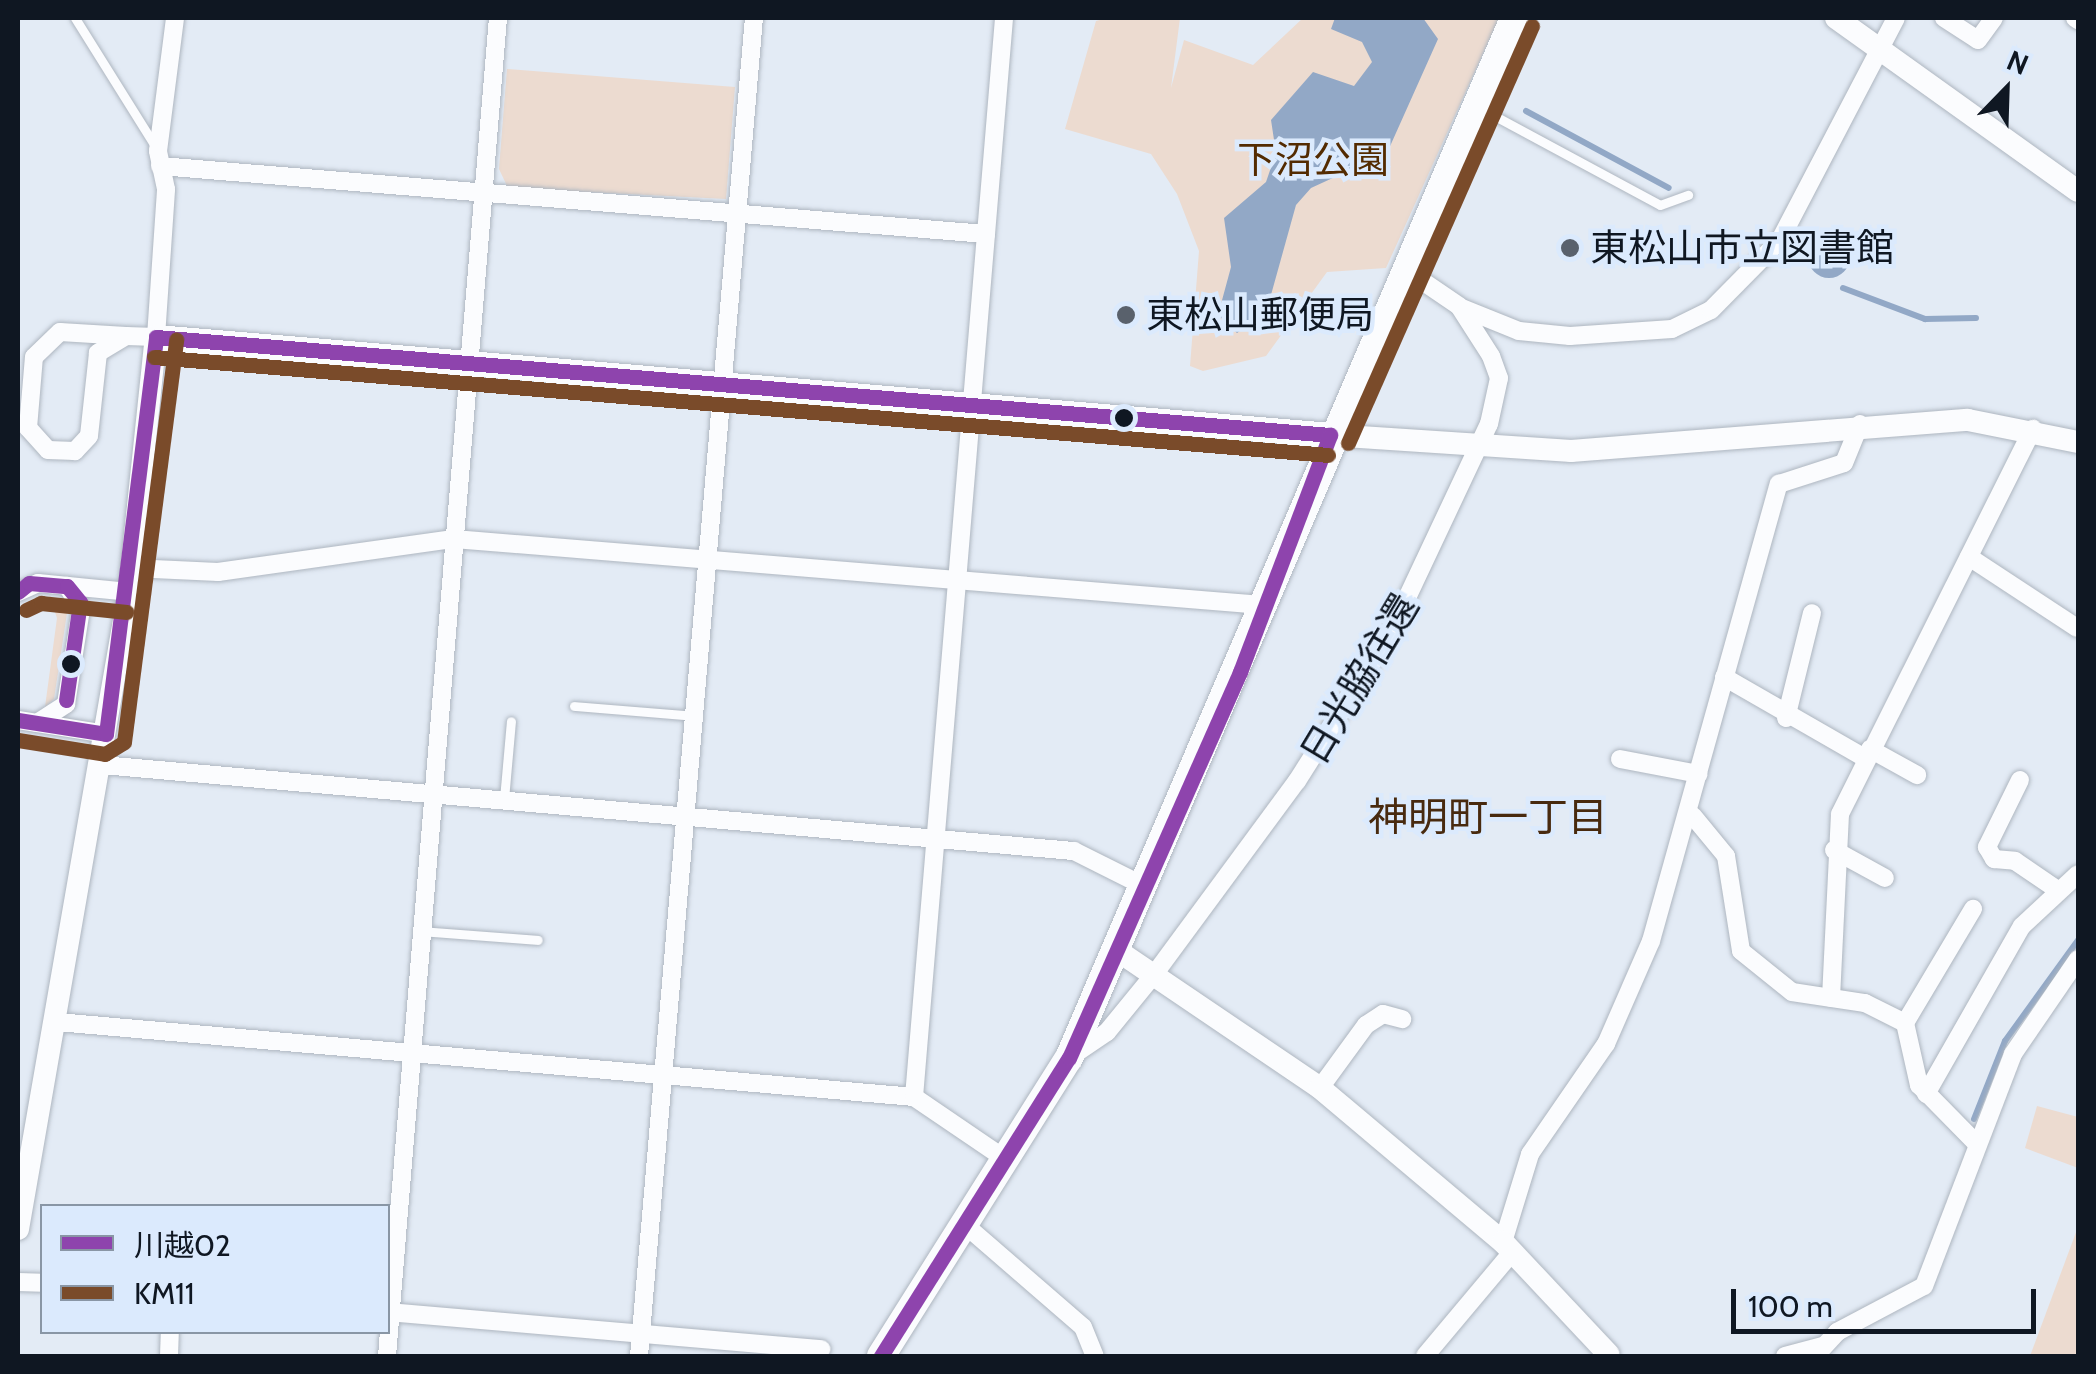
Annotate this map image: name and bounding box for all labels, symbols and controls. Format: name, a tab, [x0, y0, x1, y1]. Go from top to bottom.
north arrow	[1956, 40, 2056, 140]
text: N	[2002, 43, 2033, 82]
park label: 下沼公園	[1237, 137, 1389, 183]
place label: 東松山市立図書館	[1590, 225, 1894, 271]
marker: 東松山市立図書館	[1559, 237, 1581, 259]
place label: 東松山郵便局	[1146, 292, 1374, 338]
marker: 東松山郵便局	[1115, 304, 1137, 326]
unlabelled marker	[1114, 408, 1134, 428]
street label: 日光脇往還	[1291, 586, 1427, 772]
unlabelled marker	[61, 654, 81, 674]
district label: 神明町一丁目	[1368, 793, 1608, 841]
legend	[40, 1204, 390, 1334]
text: 川越02	[134, 1227, 231, 1264]
scale bar	[1736, 1269, 2041, 1331]
text: KM11	[134, 1275, 195, 1312]
text: 100 m	[1748, 1288, 1833, 1325]

